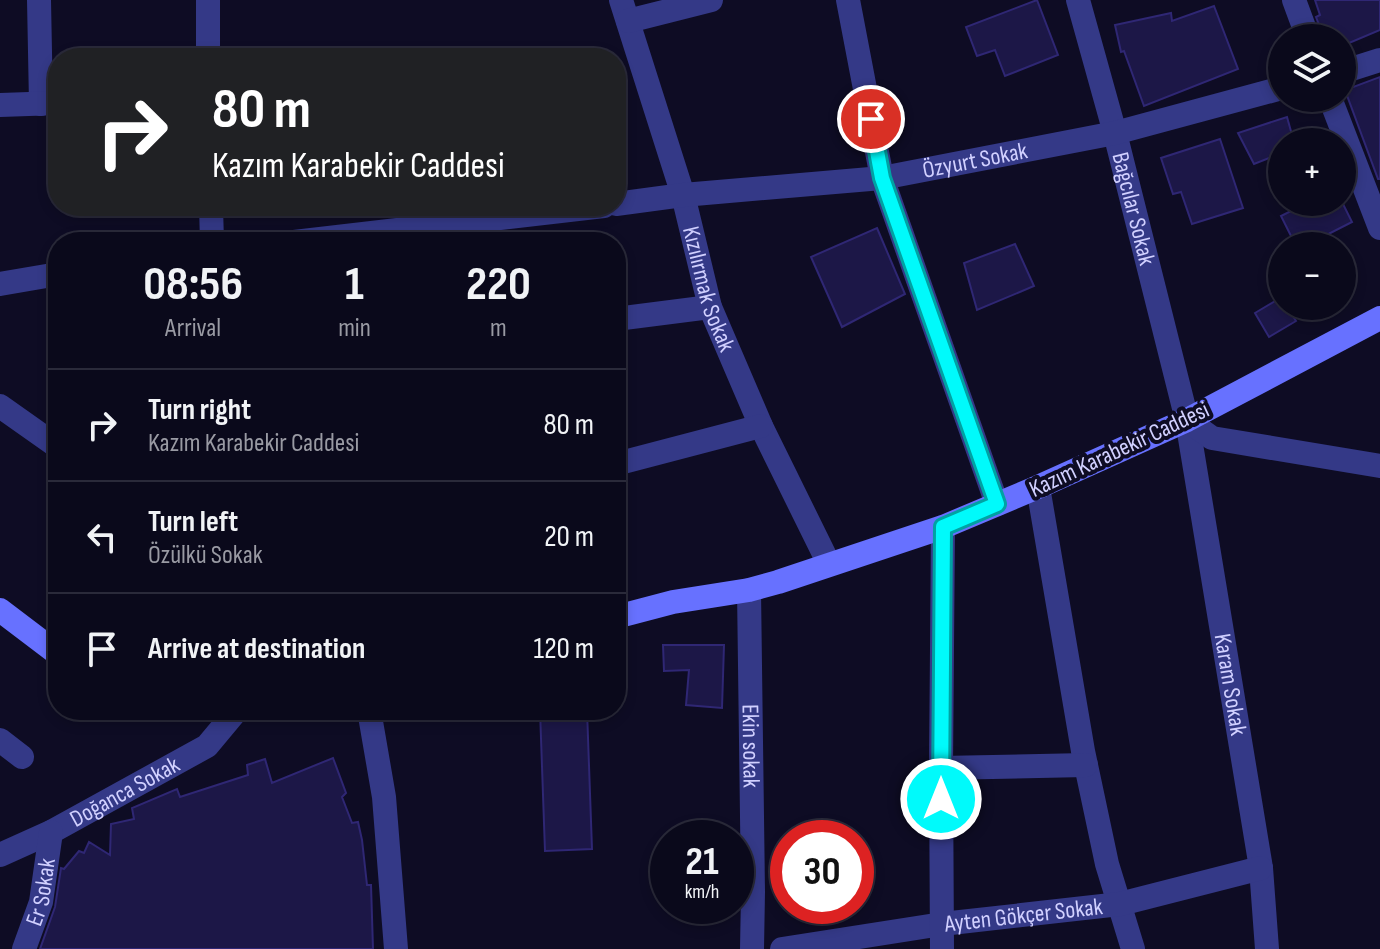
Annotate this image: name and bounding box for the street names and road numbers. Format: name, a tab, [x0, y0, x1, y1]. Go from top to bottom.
street label: Özyurt Sokak	[920, 136, 1030, 185]
street label: Bağcılar Sokak	[1105, 149, 1162, 268]
street label: Kızılırmak Sokak	[676, 223, 741, 356]
street label: Kazım Karabekir Caddesi	[1025, 395, 1214, 504]
street label: Karam Sokak	[1208, 631, 1253, 738]
street label: Ekin sokak	[736, 704, 766, 788]
street label: Doğanca Sokak	[65, 750, 185, 834]
street label: Er Sokak	[20, 856, 62, 930]
street label: Ayten Gökçer Sokak	[942, 892, 1104, 939]

